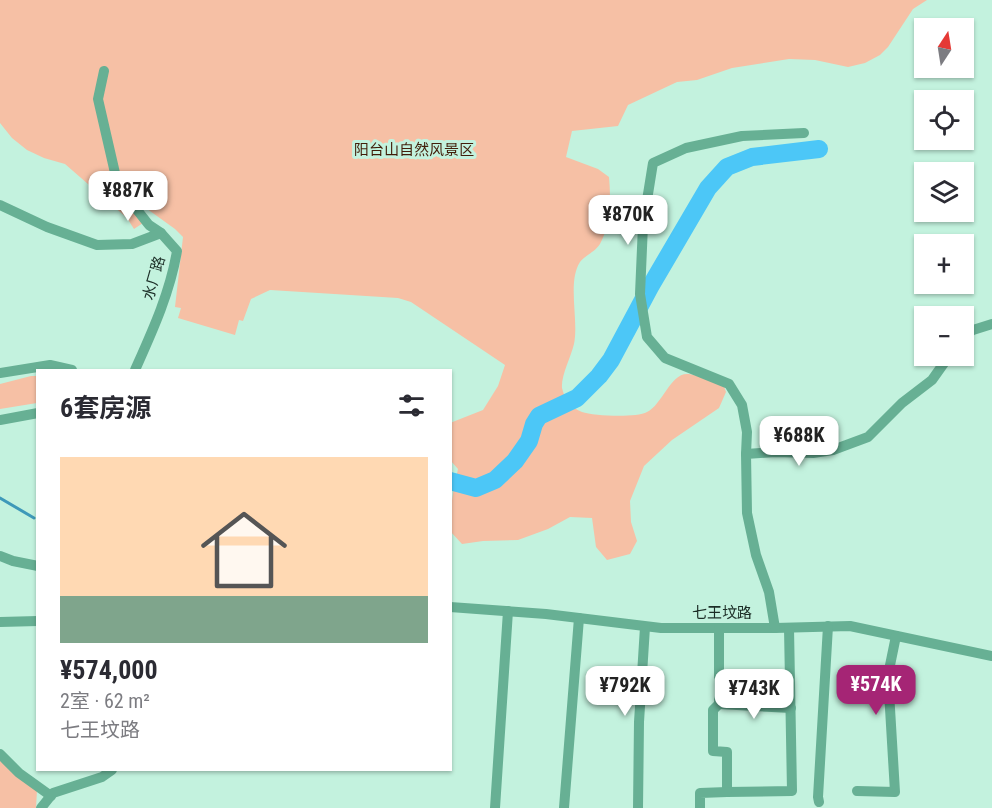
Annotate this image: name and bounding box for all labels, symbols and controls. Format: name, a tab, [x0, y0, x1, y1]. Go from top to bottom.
north arrow	[914, 18, 974, 78]
map controls	[914, 18, 974, 366]
button: locate	[914, 90, 974, 150]
park label: 阳台山自然风景区	[354, 141, 474, 159]
button: layers	[914, 162, 974, 222]
pin: ¥887K	[86, 171, 170, 222]
text: ¥887K	[103, 178, 153, 202]
pin: ¥870K	[586, 195, 670, 246]
text: ¥870K	[603, 202, 653, 226]
button: +	[914, 234, 974, 294]
street label: 水厂路	[139, 254, 169, 302]
button: −	[914, 306, 974, 366]
icon: filters	[395, 389, 428, 422]
text: 6套房源	[60, 393, 151, 423]
pin: ¥688K	[757, 416, 841, 467]
text: ¥688K	[774, 423, 824, 447]
icon: home	[190, 496, 298, 604]
street label: 七王坟路	[692, 604, 752, 622]
text: ¥574,000	[60, 655, 158, 685]
pin: ¥574K	[834, 665, 918, 716]
pin: ¥792K	[583, 666, 667, 717]
pin: ¥743K	[712, 669, 796, 720]
text: ¥574K	[851, 672, 901, 696]
text: ¥792K	[600, 673, 650, 697]
text: ¥743K	[729, 676, 779, 700]
text: 2室 · 62 m²	[60, 689, 150, 713]
text: 七王坟路	[60, 718, 140, 742]

